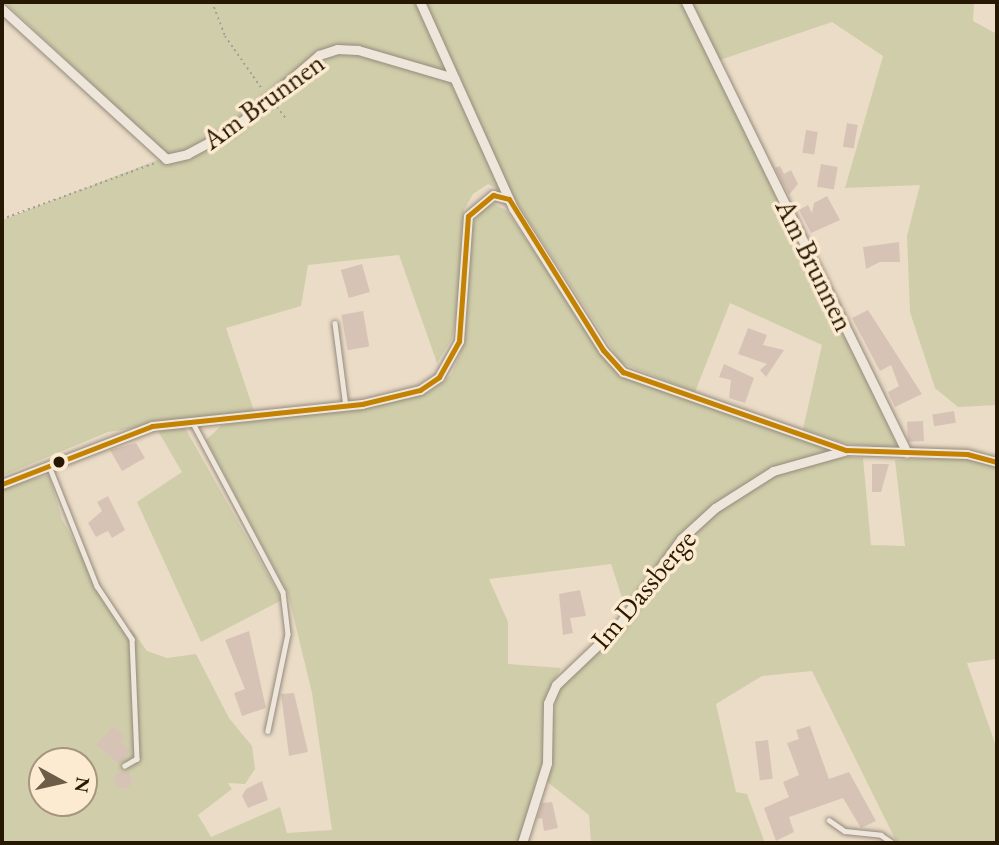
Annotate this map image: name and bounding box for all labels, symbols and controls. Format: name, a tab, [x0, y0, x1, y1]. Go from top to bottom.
street label: Am Brunnen	[195, 46, 331, 156]
street label: Am Brunnen	[769, 194, 861, 336]
unlabelled marker	[52, 455, 66, 469]
street label: Im Dassberge	[584, 523, 702, 655]
north arrow	[28, 747, 98, 817]
text: N	[69, 775, 96, 794]

